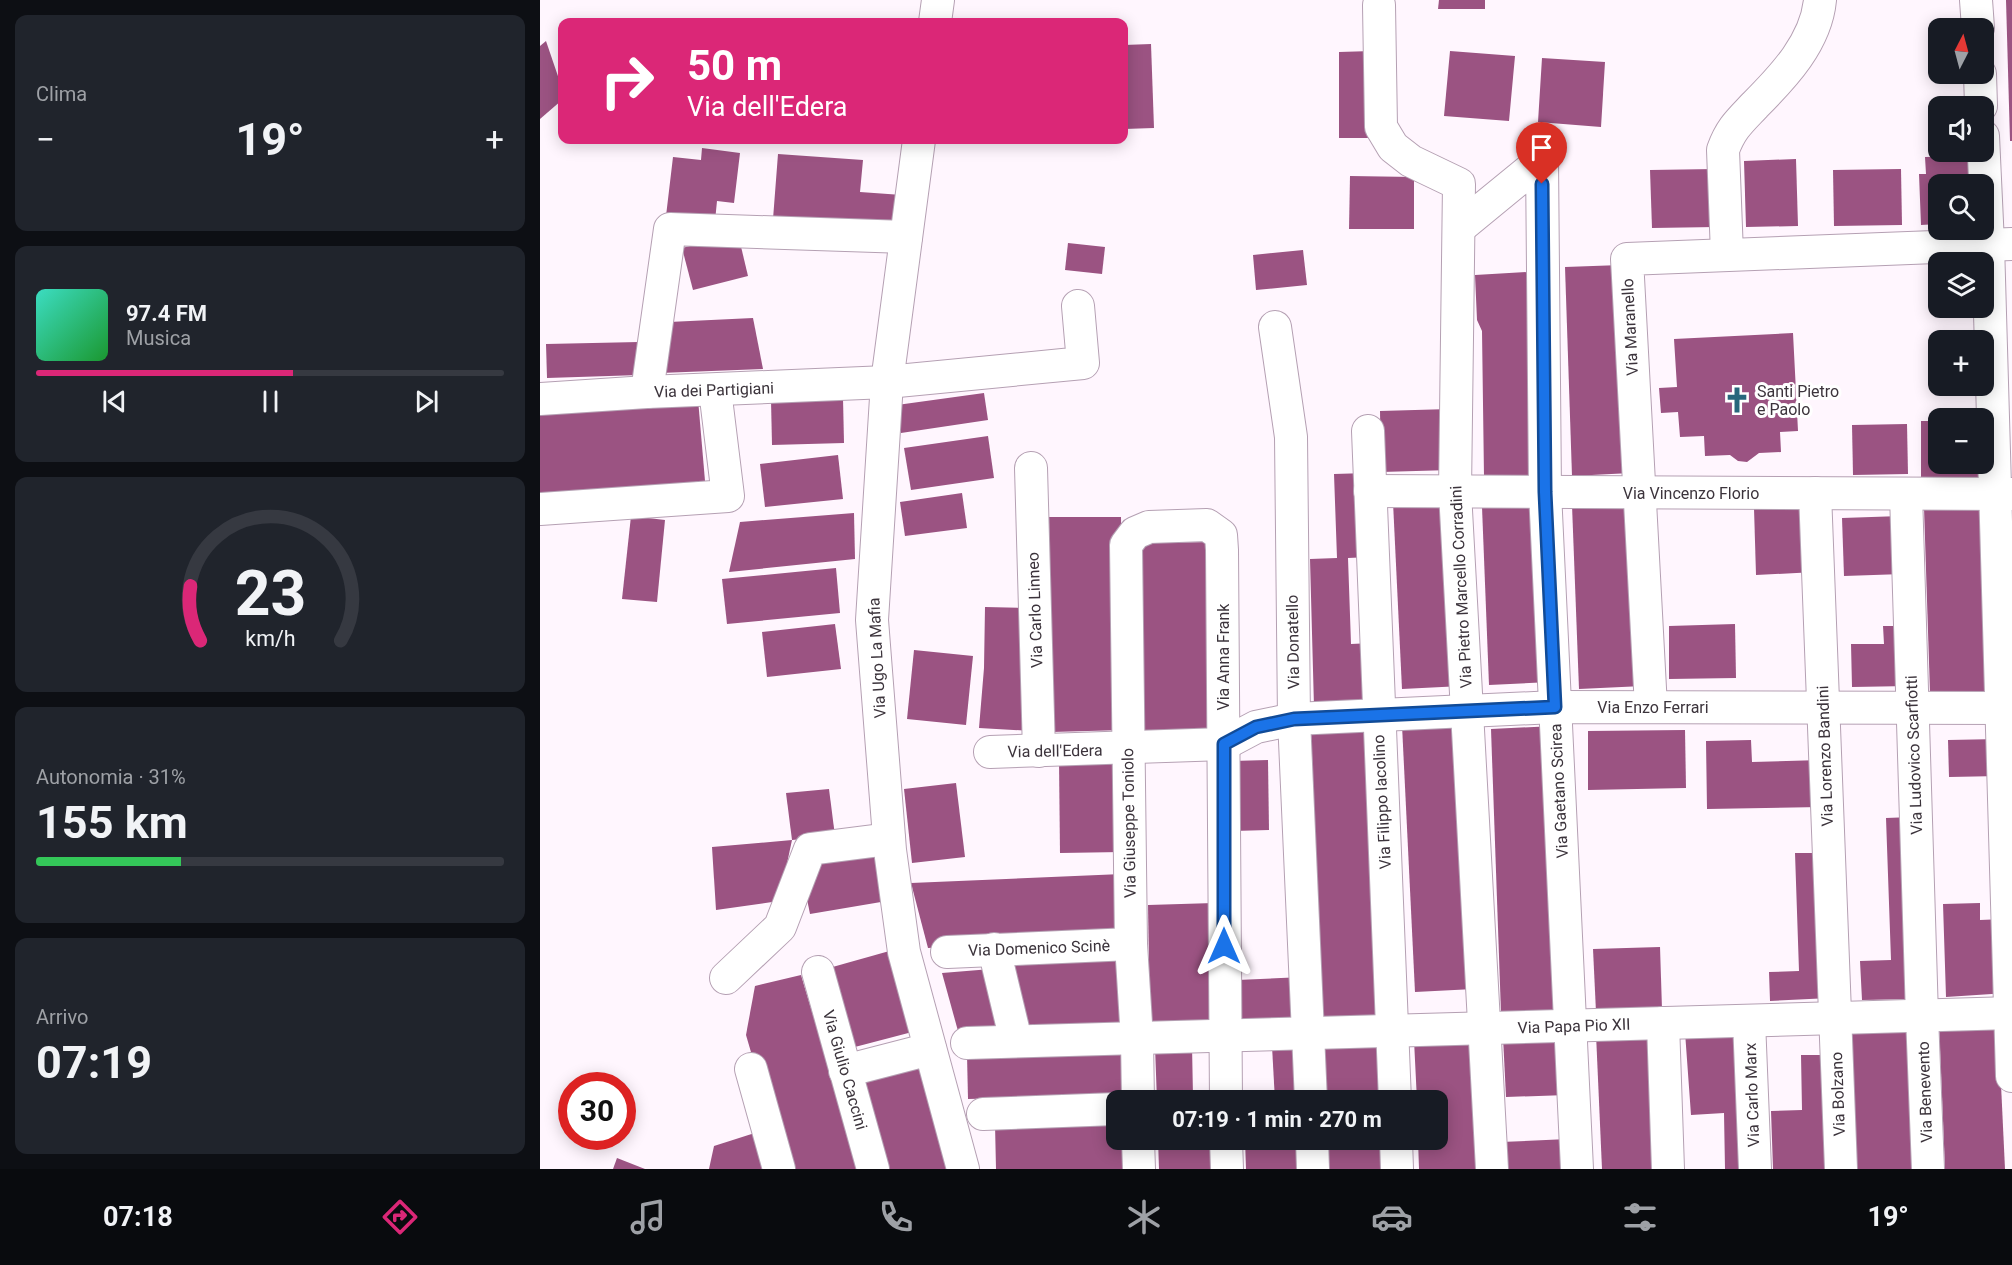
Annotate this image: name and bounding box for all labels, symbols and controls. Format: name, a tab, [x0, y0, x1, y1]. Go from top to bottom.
north arrow	[1928, 18, 1994, 84]
map controls	[1928, 18, 1994, 474]
text: 50 m	[687, 41, 782, 90]
icon: right	[588, 42, 666, 120]
text: Clima	[36, 82, 87, 106]
text: Via dell'Edera	[687, 91, 847, 123]
button: sound	[1928, 96, 1994, 162]
text: 19°	[235, 113, 305, 166]
text: −	[36, 120, 55, 159]
text: +	[485, 120, 504, 159]
pin	[1516, 122, 1567, 184]
icon: arrive	[1525, 131, 1558, 164]
button: search	[1928, 174, 1994, 240]
button: layers	[1928, 252, 1994, 318]
street label: Via Maranello	[1618, 278, 1642, 376]
text: 97.4 FM	[126, 301, 207, 326]
text: Musica	[126, 326, 191, 350]
button: +	[1928, 330, 1994, 396]
street label: Via dei Partigiani	[654, 378, 774, 402]
place label: Santi Pietro e Paolo	[1757, 382, 1839, 419]
icon: previous	[98, 385, 131, 418]
icon: pause	[254, 385, 287, 418]
icon: next	[410, 385, 443, 418]
church icon: Santi Pietro e Paolo	[1722, 385, 1752, 415]
button: −	[1928, 408, 1994, 474]
street label: Via Vincenzo Florio	[1623, 484, 1759, 503]
street label: Via Pietro Marcello Corradini	[1446, 485, 1476, 689]
street label: Via Carlo Linneo	[1023, 552, 1047, 668]
text: 23	[234, 558, 306, 631]
street label: Via Donatello	[1283, 595, 1303, 689]
street label: Via Ugo La Mafia	[864, 597, 890, 719]
street label: Via Anna Frank	[1214, 603, 1233, 710]
text: km/h	[245, 627, 295, 652]
street label: Via Ludovico Scarfiotti	[1902, 675, 1926, 835]
street label: Via Lorenzo Bandini	[1813, 685, 1837, 827]
street label: Via Enzo Ferrari	[1597, 698, 1709, 717]
street label: Via Gaetano Scirea	[1546, 723, 1572, 859]
street label: Via Filippo Iacolino	[1369, 734, 1395, 870]
street label: Via dell'Edera	[1007, 741, 1103, 761]
street label: Via Giuseppe Toniolo	[1118, 748, 1140, 898]
text: Autonomia · 31%	[36, 765, 186, 789]
text: 155 km	[36, 796, 188, 849]
position arrow	[1192, 914, 1256, 978]
street label: Via Domenico Scinè	[968, 936, 1110, 960]
text: Arrivo	[36, 1005, 88, 1029]
street label: Via Giulio Caccini	[819, 1008, 871, 1132]
street label: Via Papa Pio XII	[1517, 1015, 1631, 1037]
text: 07:19	[36, 1036, 152, 1089]
street label: Via Benevento	[1914, 1041, 1936, 1143]
street label: Via Carlo Marx	[1741, 1042, 1763, 1147]
street label: Via Bolzano	[1827, 1052, 1849, 1136]
speed limit sign: 30	[558, 1072, 636, 1150]
text: 07:19 · 1 min · 270 m	[1172, 1107, 1382, 1132]
icon: directions	[379, 1196, 421, 1238]
icon: music	[627, 1196, 669, 1238]
icon: phone	[875, 1196, 917, 1238]
icon: climate	[1123, 1196, 1165, 1238]
icon: car	[1371, 1196, 1413, 1238]
icon: filters	[1619, 1196, 1661, 1238]
text: 07:18	[103, 1201, 173, 1233]
text: 19°	[1867, 1201, 1909, 1233]

